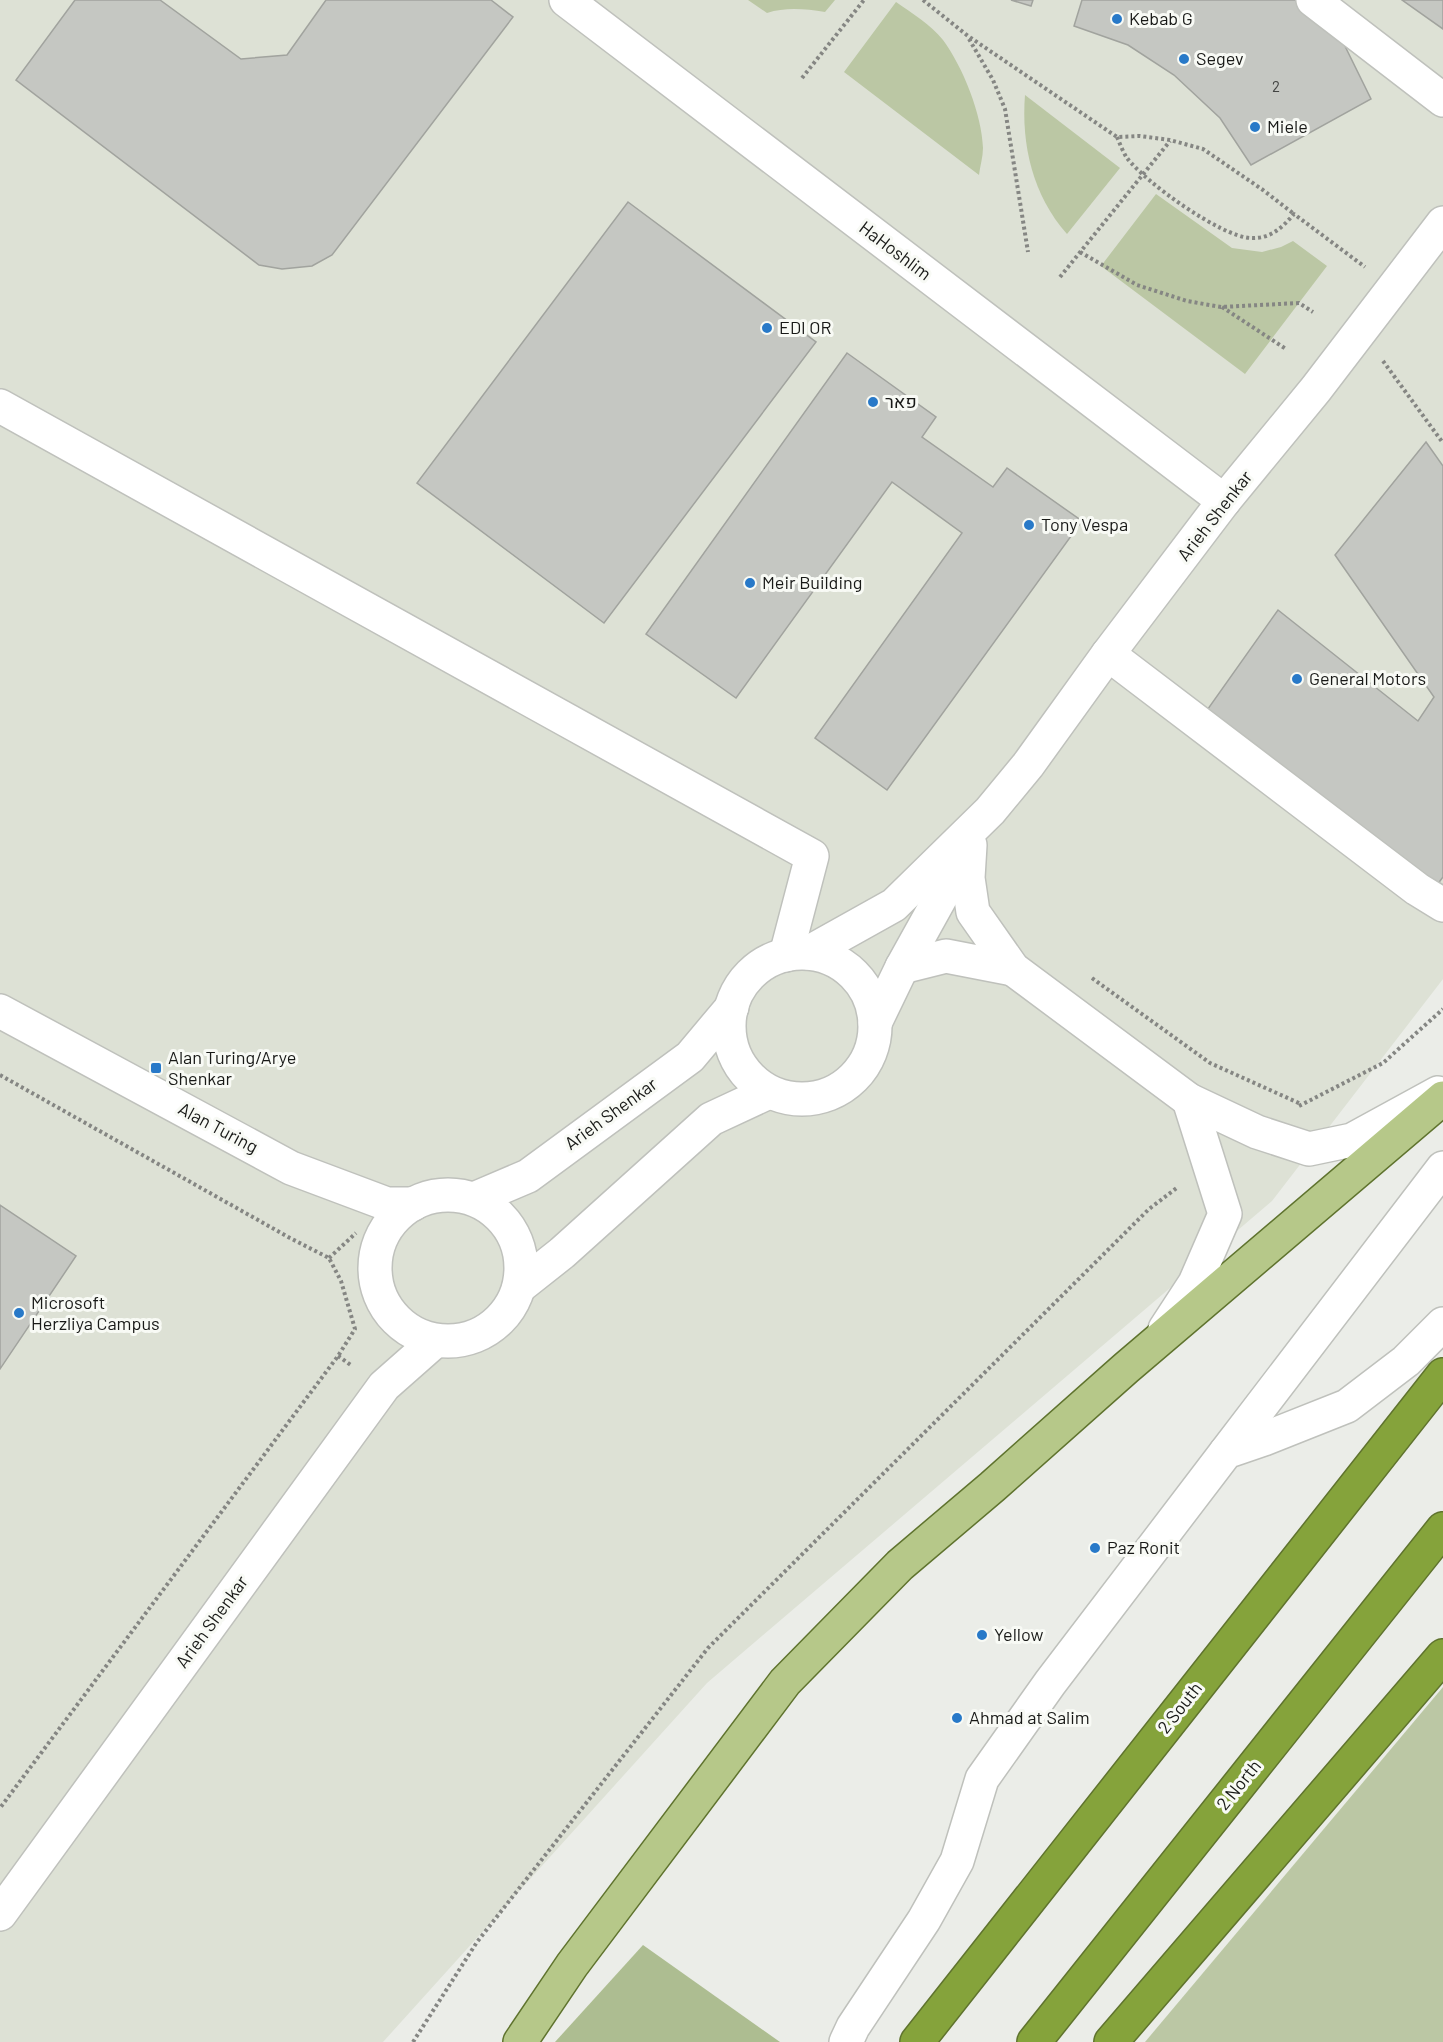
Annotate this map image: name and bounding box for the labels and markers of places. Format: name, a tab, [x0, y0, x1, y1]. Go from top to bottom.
place label: Kebab G	[1129, 7, 1193, 29]
marker: Kebab G	[1110, 12, 1124, 26]
place label: Segev	[1196, 47, 1244, 69]
marker: Segev	[1177, 52, 1191, 66]
place label: Miele	[1267, 115, 1308, 137]
marker: Miele	[1248, 120, 1262, 134]
place label: EDI OR	[779, 316, 832, 338]
marker: EDI OR	[760, 321, 774, 335]
place label: פאר	[885, 390, 917, 412]
marker: פאר	[866, 395, 880, 409]
place label: Tony Vespa	[1041, 513, 1128, 535]
marker: Tony Vespa	[1022, 518, 1036, 532]
place label: Meir Building	[762, 571, 862, 593]
marker: Meir Building	[743, 576, 757, 590]
place label: General Motors	[1309, 667, 1426, 689]
marker: General Motors	[1290, 672, 1304, 686]
place label: Alan Turing/Arye Shenkar	[168, 1046, 296, 1089]
marker: Alan Turing/Arye Shenkar	[149, 1061, 163, 1075]
place label: Microsoft Herzliya Campus	[31, 1291, 160, 1334]
marker: Microsoft Herzliya Campus	[12, 1306, 26, 1320]
place label: Paz Ronit	[1107, 1536, 1180, 1558]
marker: Paz Ronit	[1088, 1541, 1102, 1555]
place label: Yellow	[994, 1623, 1043, 1645]
marker: Yellow	[975, 1628, 989, 1642]
place label: Ahmad at Salim	[969, 1706, 1090, 1728]
marker: Ahmad at Salim	[950, 1711, 964, 1725]

